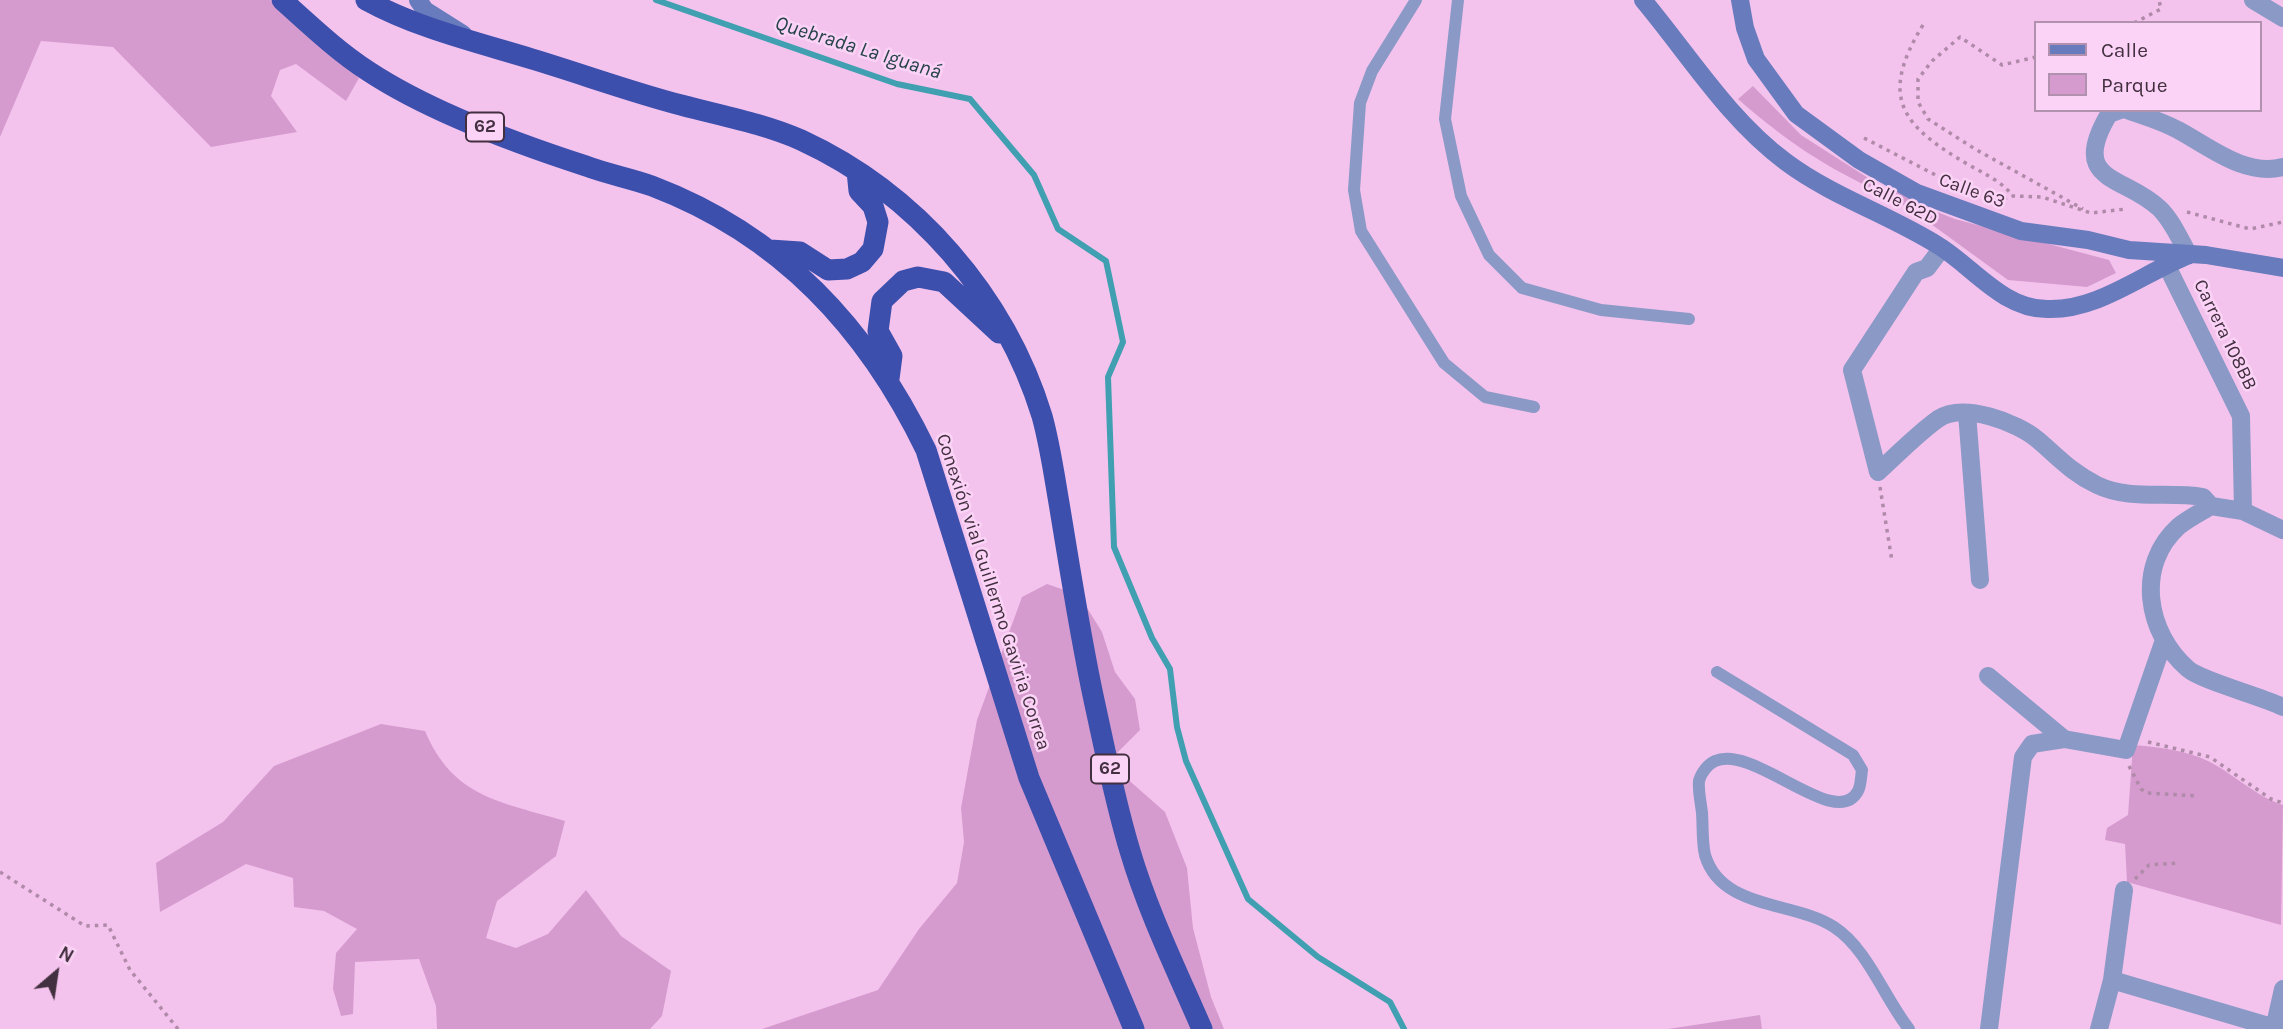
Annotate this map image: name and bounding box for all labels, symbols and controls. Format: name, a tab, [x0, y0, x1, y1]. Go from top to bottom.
water label: Quebrada La Iguaná	[772, 11, 944, 85]
legend	[2035, 21, 2262, 112]
text: Calle	[2101, 38, 2148, 62]
text: Parque	[2101, 73, 2168, 97]
road number: 62	[466, 112, 504, 142]
street label: Calle 63	[1936, 168, 2008, 214]
street label: Calle 62D	[1859, 173, 1941, 231]
street label: Carrera 108BB	[2188, 276, 2262, 394]
street label: Conexión vial Guillermo Gaviria Correa	[931, 431, 1055, 753]
road number: 62	[1091, 754, 1129, 784]
north arrow	[21, 938, 91, 1008]
text: N	[55, 942, 77, 968]

